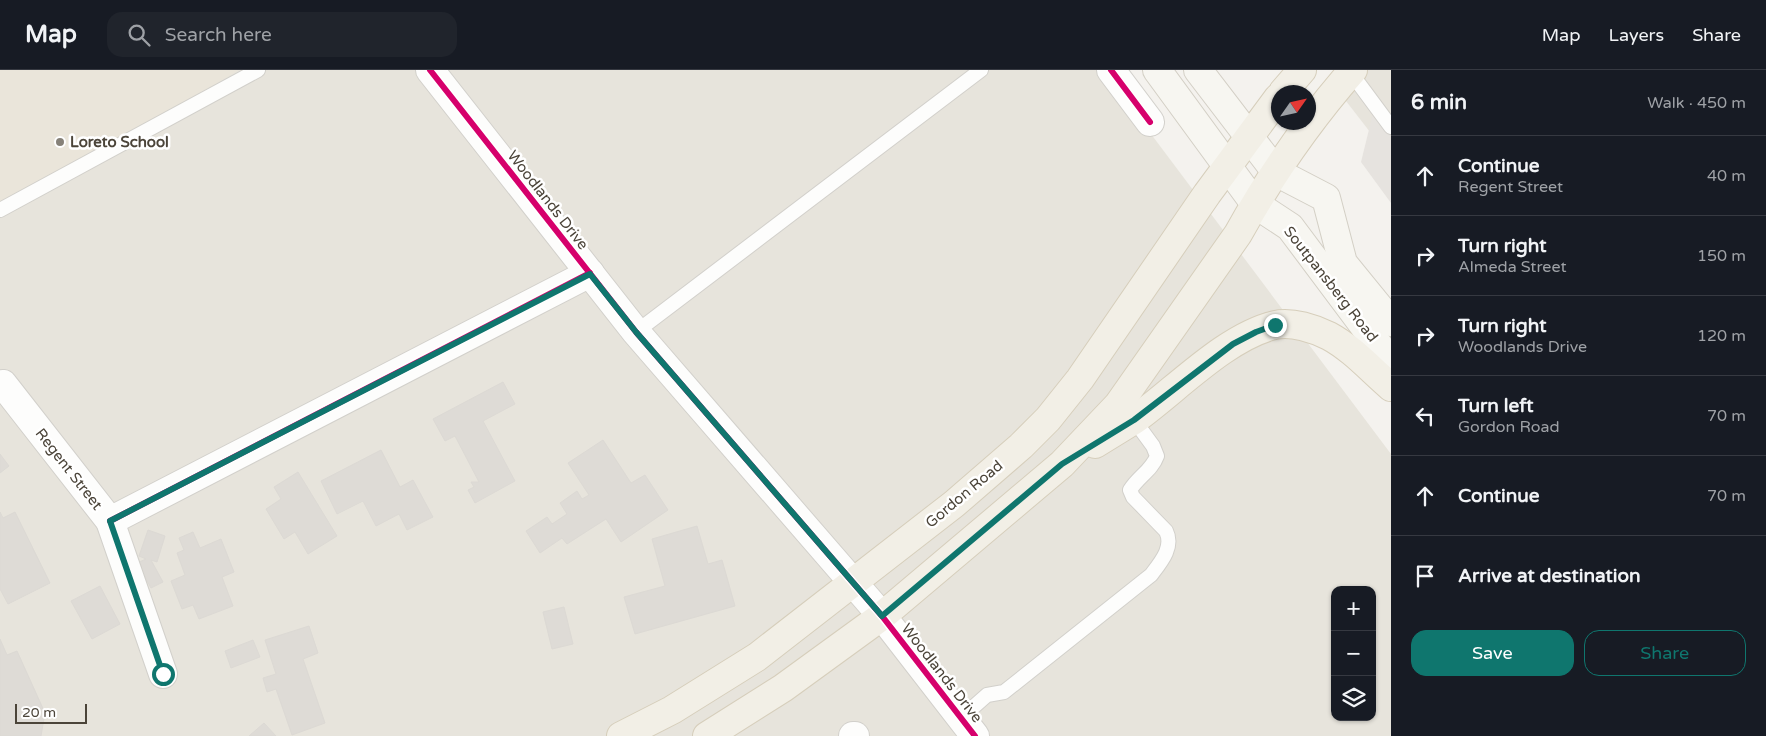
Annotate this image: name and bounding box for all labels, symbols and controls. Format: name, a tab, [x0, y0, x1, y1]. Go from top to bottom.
search box	[107, 12, 457, 57]
text: Map	[25, 20, 77, 49]
icon: search	[125, 21, 153, 49]
text: Search here	[165, 24, 272, 46]
text: Map	[1542, 24, 1581, 46]
text: Layers	[1609, 24, 1664, 46]
text: Share	[1692, 24, 1741, 46]
north arrow	[1271, 85, 1316, 130]
text: 6 min	[1411, 90, 1467, 115]
text: Walk · 450 m	[1647, 93, 1746, 113]
place label: Loreto School	[70, 133, 169, 151]
marker: Loreto School	[54, 136, 66, 148]
street label: Woodlands Drive	[504, 147, 592, 253]
text: Continue	[1458, 155, 1540, 177]
icon: ahead	[1411, 162, 1439, 190]
text: 40 m	[1707, 166, 1746, 186]
text: Regent Street	[1458, 177, 1563, 197]
street label: Soutpansberg Road	[1280, 223, 1382, 345]
text: Turn right	[1458, 235, 1546, 257]
icon: right	[1411, 242, 1439, 270]
text: 150 m	[1697, 246, 1746, 266]
text: Almeda Street	[1458, 257, 1567, 277]
route end	[1264, 314, 1287, 337]
text: Turn right	[1458, 315, 1546, 337]
icon: right	[1411, 322, 1439, 350]
text: 120 m	[1697, 326, 1746, 346]
text: Woodlands Drive	[1458, 337, 1587, 357]
text: Turn left	[1458, 395, 1534, 417]
icon: left	[1411, 402, 1439, 430]
text: 70 m	[1707, 406, 1746, 426]
text: Gordon Road	[1458, 417, 1560, 437]
street label: Regent Street	[32, 425, 107, 514]
street label: Gordon Road	[922, 456, 1006, 532]
icon: ahead	[1411, 482, 1439, 510]
text: Continue	[1458, 485, 1540, 507]
text: 70 m	[1707, 486, 1746, 506]
icon: arrive	[1411, 562, 1439, 590]
text: Arrive at destination	[1458, 565, 1641, 587]
map controls	[1331, 586, 1376, 721]
button: +	[1331, 586, 1376, 631]
street label: Woodlands Drive	[898, 620, 986, 726]
button: Save	[1411, 630, 1574, 676]
button: Share	[1584, 630, 1746, 676]
button: −	[1331, 631, 1376, 676]
route start	[152, 663, 175, 686]
button: layers	[1331, 676, 1376, 721]
scale bar	[15, 701, 88, 724]
text: 20 m	[22, 704, 56, 721]

